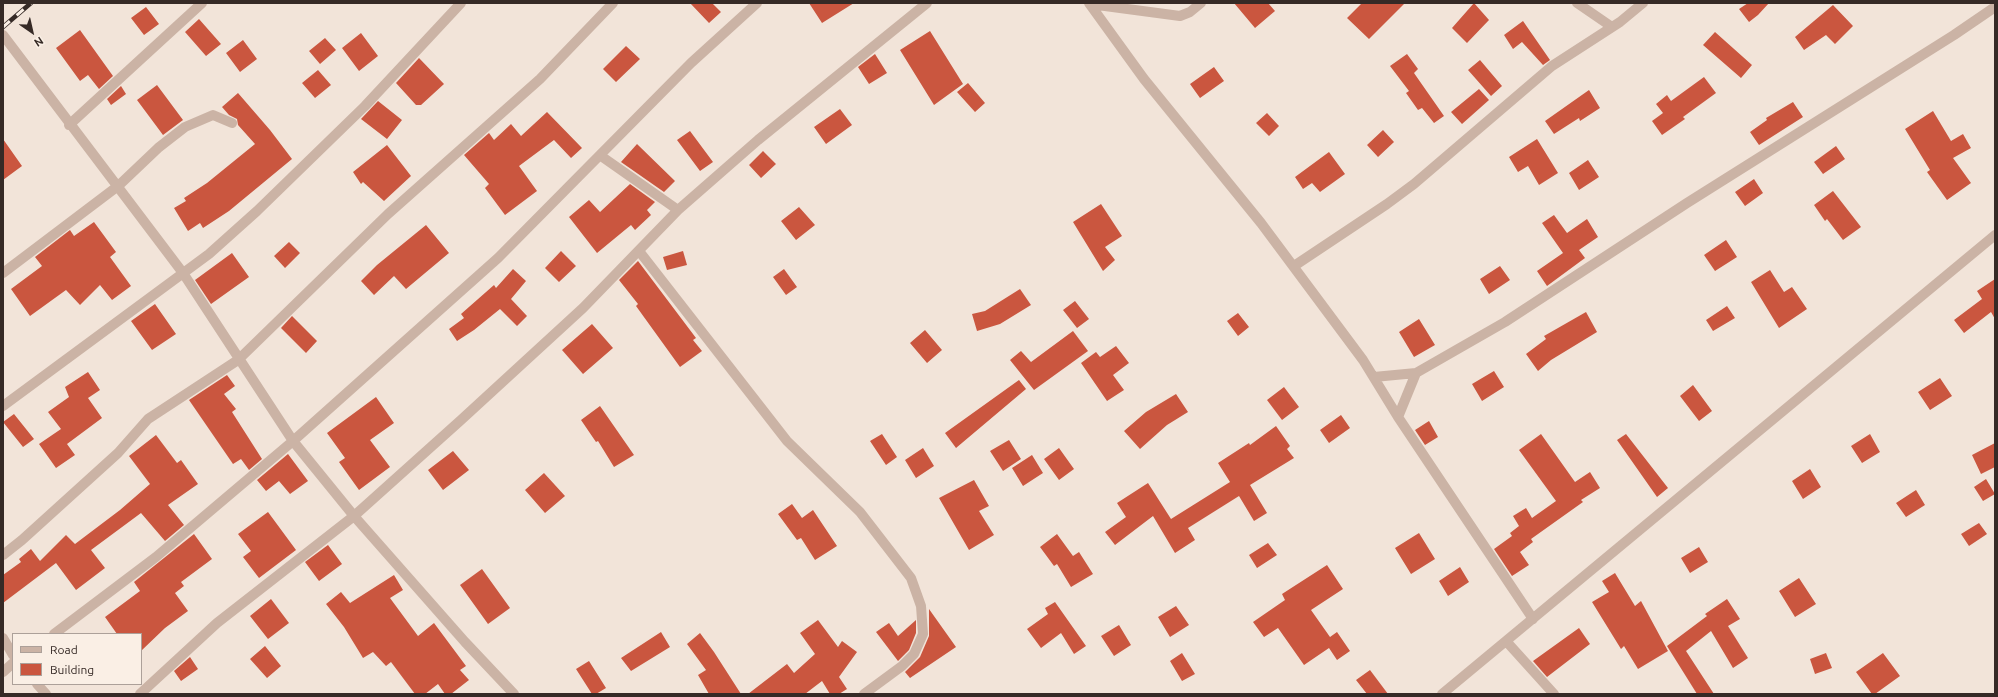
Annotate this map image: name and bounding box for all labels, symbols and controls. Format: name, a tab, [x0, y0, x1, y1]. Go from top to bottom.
north arrow	[12, 12, 52, 52]
text: N	[32, 35, 45, 49]
legend	[12, 633, 142, 685]
text: Road	[50, 643, 78, 656]
text: Building	[50, 663, 94, 676]

